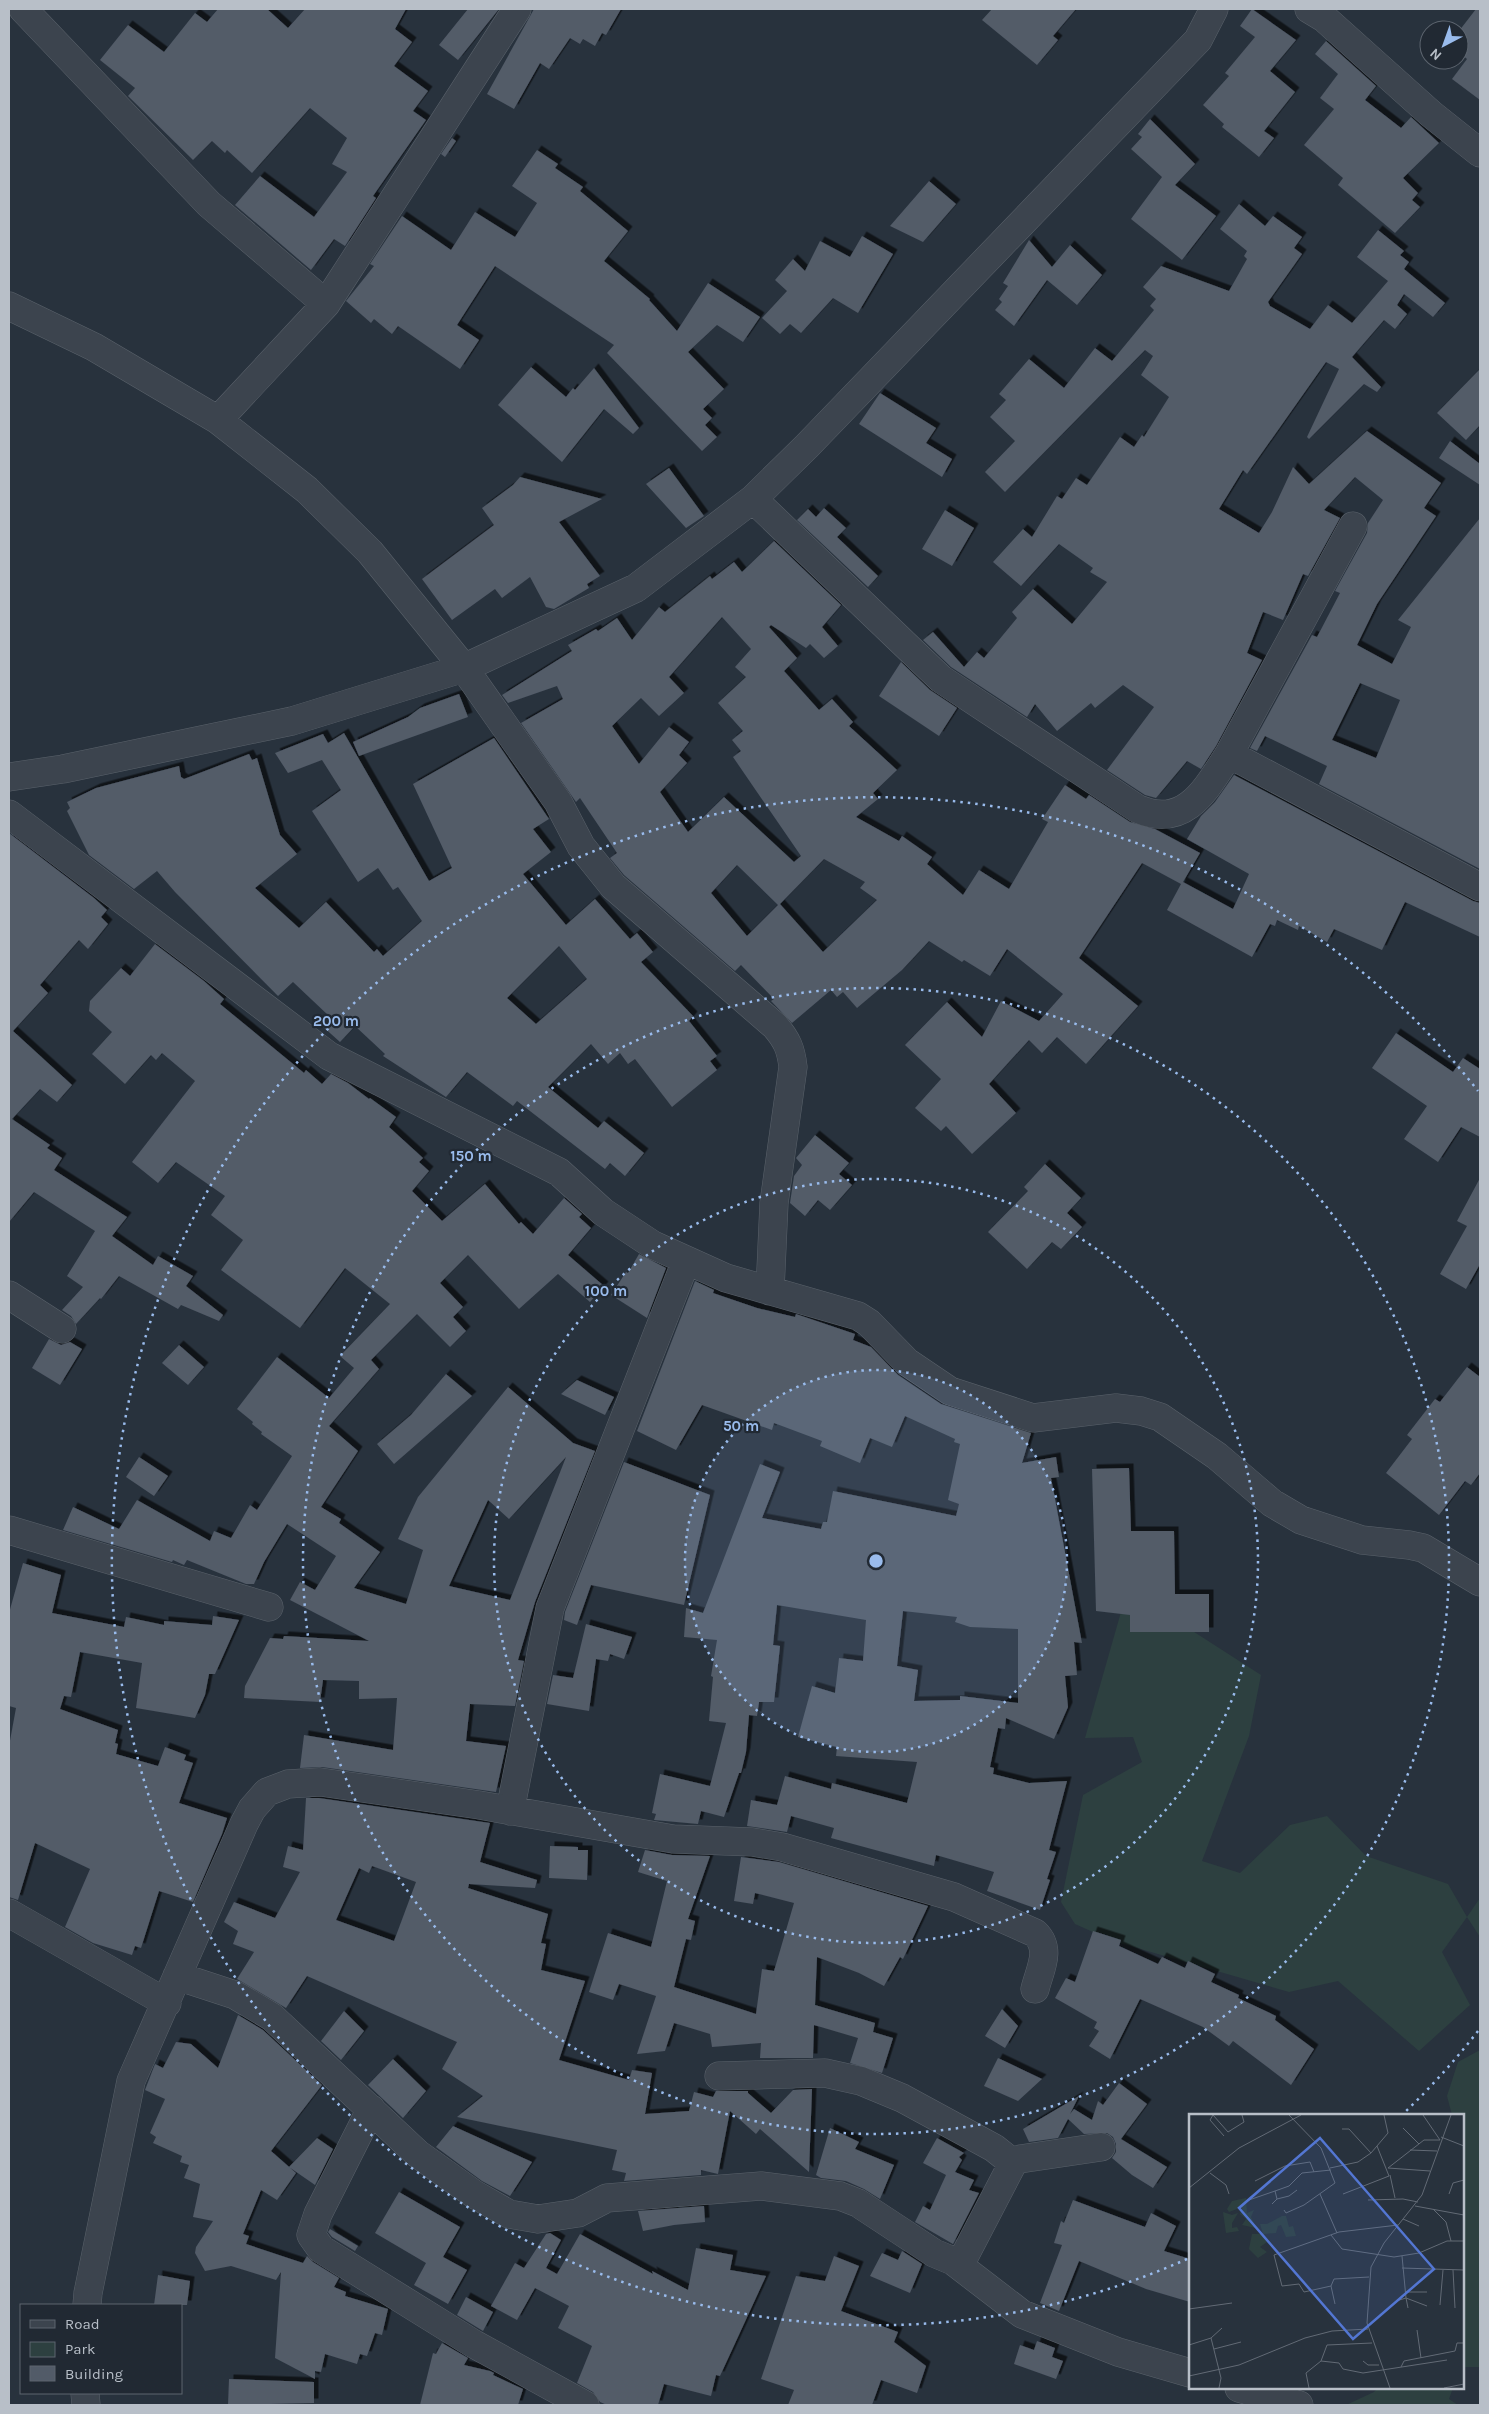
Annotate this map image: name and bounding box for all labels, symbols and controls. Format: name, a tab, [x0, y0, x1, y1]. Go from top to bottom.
north arrow	[1419, 20, 1469, 70]
text: N	[1426, 45, 1445, 64]
text: 200 m	[313, 1012, 359, 1030]
text: 150 m	[450, 1147, 492, 1165]
text: 100 m	[585, 1282, 627, 1300]
text: 50 m	[723, 1417, 759, 1435]
centre of rings	[867, 1552, 885, 1570]
inset map	[1189, 2114, 1464, 2389]
legend	[20, 2304, 182, 2394]
text: Road	[65, 2315, 100, 2333]
text: Park	[65, 2340, 95, 2358]
text: Building	[65, 2365, 123, 2383]

